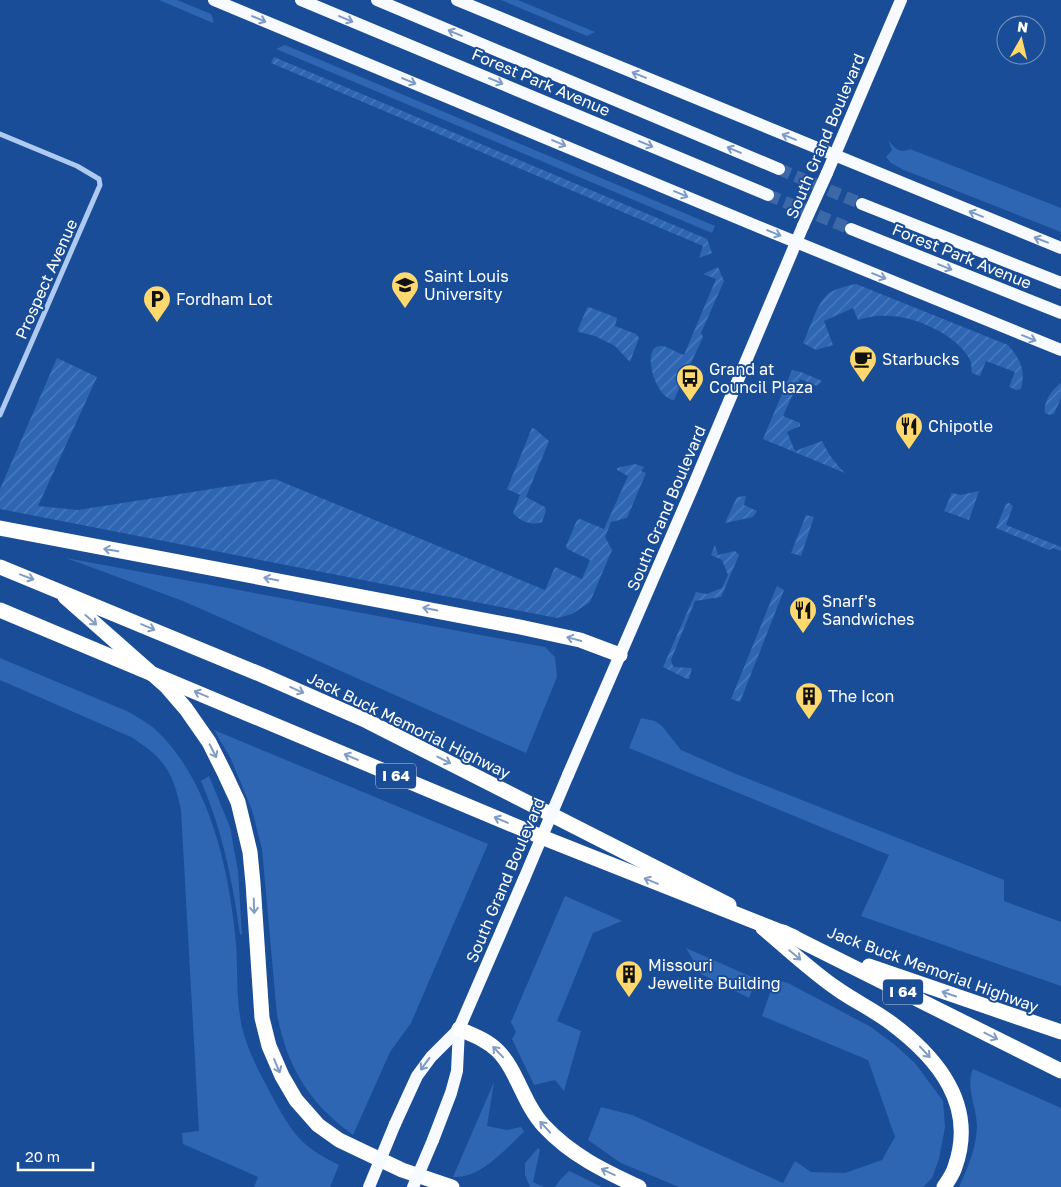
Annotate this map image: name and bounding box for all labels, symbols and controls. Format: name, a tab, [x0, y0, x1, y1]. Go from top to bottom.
one-way arrow	[251, 14, 266, 24]
one-way arrow	[338, 14, 353, 24]
north arrow	[996, 15, 1046, 65]
text: N	[1016, 17, 1029, 36]
one-way arrow	[448, 28, 463, 37]
street label: Forest Park Avenue	[469, 44, 613, 120]
street label: South Grand Boulevard	[781, 51, 869, 221]
one-way arrow	[632, 70, 647, 79]
one-way arrow	[401, 77, 416, 86]
one-way arrow	[488, 77, 503, 87]
one-way arrow	[782, 131, 797, 141]
one-way arrow	[551, 139, 566, 149]
one-way arrow	[638, 140, 653, 150]
one-way arrow	[727, 145, 742, 154]
one-way arrow	[673, 190, 688, 200]
one-way arrow	[969, 208, 984, 218]
street label: Prospect Avenue	[11, 216, 81, 342]
street label: Forest Park Avenue	[889, 219, 1035, 293]
one-way arrow	[766, 229, 781, 239]
one-way arrow	[1034, 235, 1049, 244]
one-way arrow	[937, 263, 953, 272]
place label: Saint Louis University	[424, 266, 509, 304]
school or university icon: Saint Louis University	[390, 270, 420, 309]
one-way arrow	[871, 272, 886, 281]
parking icon: Fordham Lot	[142, 284, 172, 323]
place label: Fordham Lot	[176, 289, 273, 309]
one-way arrow	[1021, 333, 1036, 343]
cafe icon: Starbucks	[848, 344, 878, 383]
place label: Starbucks	[882, 349, 959, 369]
place label: Grand at Council Plaza	[709, 359, 813, 397]
bus stop icon: Grand at Council Plaza	[675, 363, 705, 402]
restaurant icon: Chipotle	[894, 411, 924, 450]
place label: Chipotle	[928, 416, 993, 436]
street label: South Grand Boulevard	[622, 423, 710, 593]
one-way arrow	[103, 544, 119, 554]
one-way arrow	[19, 573, 34, 583]
one-way arrow	[263, 574, 279, 583]
place label: Snarf's Sandwiches	[822, 591, 915, 629]
restaurant icon: Snarf's Sandwiches	[788, 595, 818, 634]
one-way arrow	[423, 604, 439, 614]
one-way arrow	[84, 614, 97, 626]
one-way arrow	[140, 623, 155, 633]
one-way arrow	[567, 634, 583, 643]
street label: Jack Buck Memorial Highway	[304, 667, 514, 783]
building icon: The Icon	[794, 681, 824, 720]
one-way arrow	[289, 686, 304, 696]
place label: The Icon	[828, 686, 894, 706]
one-way arrow	[194, 689, 209, 699]
one-way arrow	[209, 743, 218, 758]
one-way arrow	[344, 752, 359, 762]
one-way arrow	[436, 756, 451, 765]
road number: I 64	[376, 764, 416, 788]
street label: South Grand Boulevard	[461, 795, 549, 965]
one-way arrow	[494, 815, 509, 824]
one-way arrow	[644, 876, 660, 885]
one-way arrow	[249, 898, 259, 914]
street label: Jack Buck Memorial Highway	[825, 921, 1042, 1017]
one-way arrow	[788, 949, 801, 960]
place label: Missouri Jewelite Building	[648, 955, 781, 993]
building icon: Missouri Jewelite Building	[614, 959, 644, 998]
road number: I 64	[883, 980, 923, 1004]
one-way arrow	[941, 989, 957, 998]
one-way arrow	[983, 1032, 998, 1041]
one-way arrow	[492, 1046, 504, 1058]
one-way arrow	[919, 1046, 930, 1059]
one-way arrow	[420, 1057, 431, 1070]
one-way arrow	[274, 1058, 283, 1073]
one-way arrow	[539, 1121, 551, 1133]
scale bar	[18, 1140, 92, 1172]
text: 20 m	[25, 1147, 60, 1165]
one-way arrow	[601, 1167, 616, 1177]

